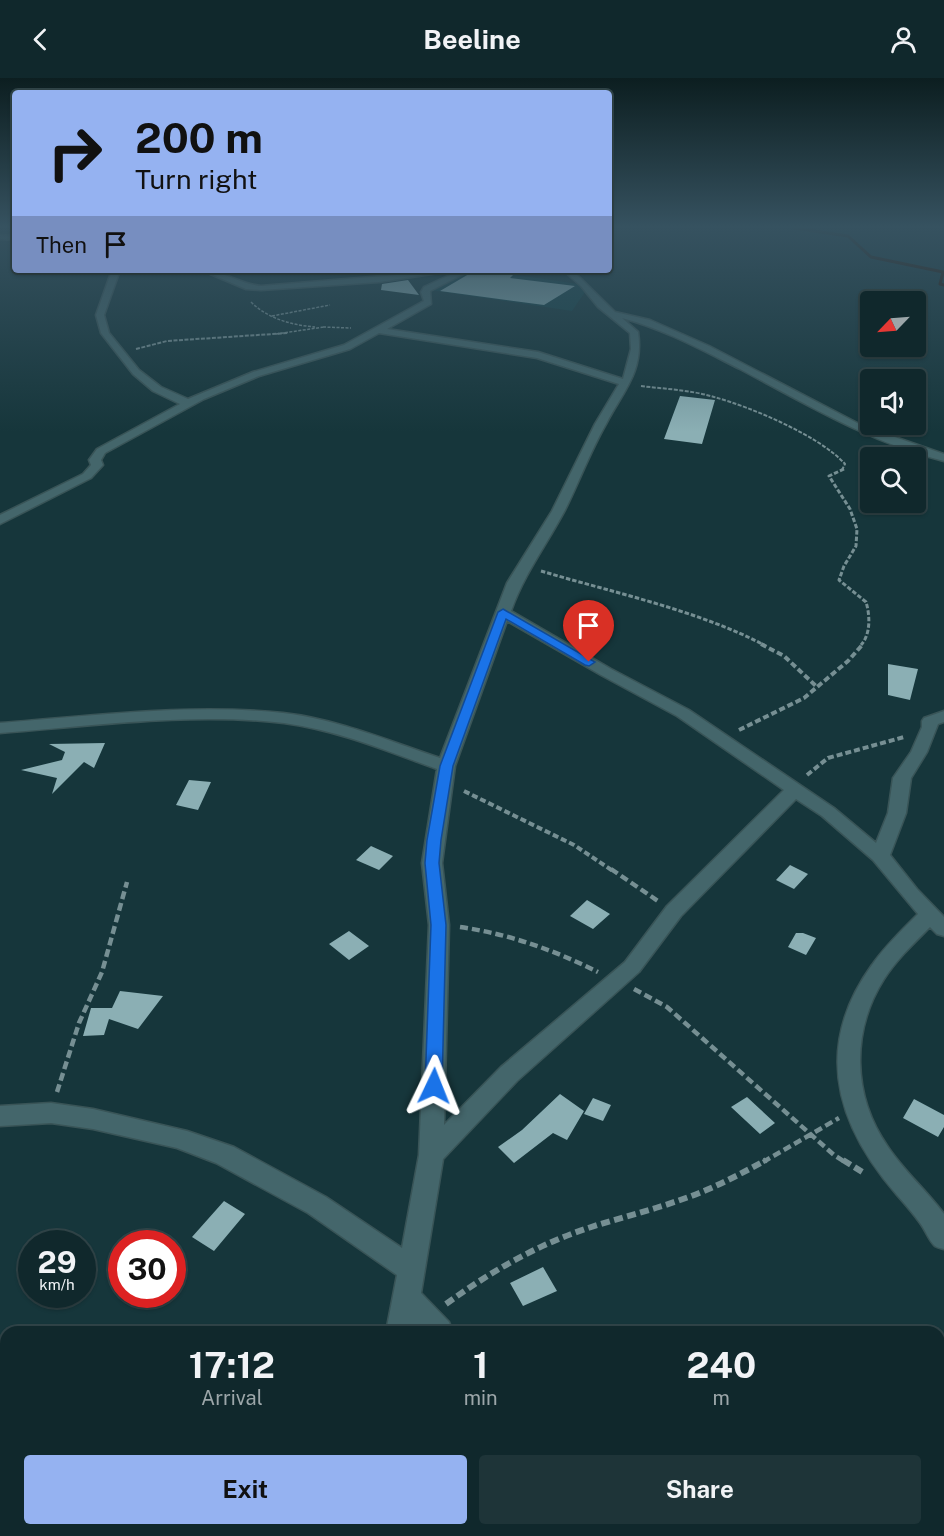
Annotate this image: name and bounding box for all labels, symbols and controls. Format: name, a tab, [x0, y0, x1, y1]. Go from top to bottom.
icon: back	[24, 23, 57, 56]
text: Beeline	[423, 23, 521, 55]
icon: person	[887, 23, 920, 56]
text: 200 m	[135, 113, 263, 162]
icon: right	[36, 114, 114, 192]
text: Turn right	[135, 163, 258, 195]
icon: arrive	[99, 228, 132, 261]
text: Then	[36, 232, 87, 258]
north arrow	[860, 291, 926, 357]
map controls	[860, 291, 926, 513]
button: sound	[860, 369, 926, 435]
button: search	[860, 447, 926, 513]
pin	[563, 600, 614, 662]
icon: arrive	[572, 609, 605, 642]
position arrow	[402, 1054, 466, 1118]
speed limit sign: 30	[108, 1230, 186, 1308]
text: 29	[38, 1244, 76, 1280]
text: km/h	[39, 1276, 75, 1293]
text: 17:12	[189, 1344, 275, 1386]
text: 1	[473, 1344, 488, 1386]
text: 240	[686, 1344, 756, 1386]
text: Arrival	[201, 1386, 263, 1410]
text: min	[464, 1386, 498, 1410]
text: m	[713, 1386, 730, 1410]
button: Exit	[24, 1455, 467, 1524]
button: Share	[479, 1455, 921, 1524]

